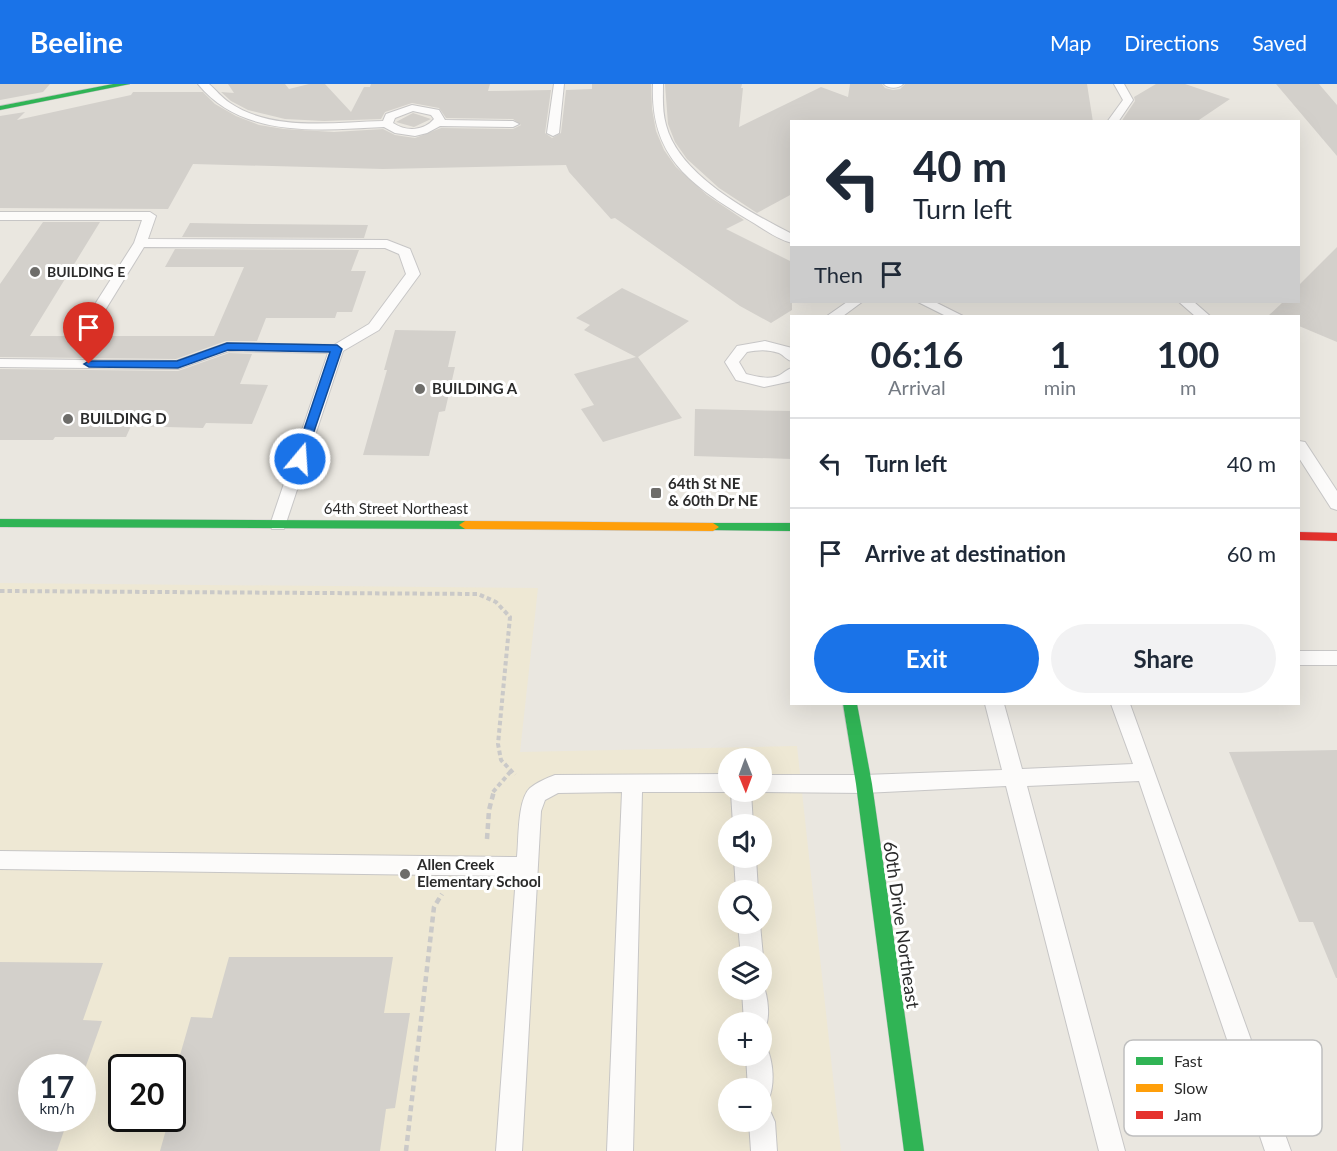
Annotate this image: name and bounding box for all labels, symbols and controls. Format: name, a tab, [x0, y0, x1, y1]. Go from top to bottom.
text: Beeline	[30, 25, 123, 59]
text: Map	[1050, 30, 1091, 55]
text: Directions	[1124, 30, 1219, 55]
text: Saved	[1252, 30, 1307, 55]
text: 40 m	[913, 141, 1007, 191]
icon: left	[814, 144, 892, 222]
text: Turn left	[913, 192, 1012, 225]
icon: arrive	[875, 258, 908, 291]
text: Then	[814, 261, 863, 288]
place label: BUILDING E	[47, 263, 125, 280]
marker: BUILDING E	[28, 265, 42, 279]
pin	[63, 302, 114, 364]
icon: arrive	[72, 311, 105, 344]
text: 06:16	[871, 332, 963, 376]
text: 1	[1050, 332, 1071, 376]
text: 100	[1157, 332, 1219, 376]
text: Arrival	[888, 375, 946, 399]
text: min	[1044, 375, 1076, 399]
text: m	[1180, 375, 1196, 399]
place label: BUILDING A	[432, 379, 518, 397]
marker: BUILDING A	[413, 382, 427, 396]
place label: BUILDING D	[80, 409, 167, 427]
marker: BUILDING D	[61, 412, 75, 426]
position arrow	[268, 427, 332, 491]
icon: left	[814, 447, 847, 480]
text: Turn left	[865, 450, 947, 477]
text: 40 m	[1227, 450, 1276, 477]
place label: 64th St NE & 60th Dr NE	[668, 474, 758, 509]
marker: 64th St NE & 60th Dr NE	[649, 486, 663, 500]
street label: 64th Street Northeast	[324, 499, 469, 517]
icon: arrive	[814, 537, 847, 570]
text: Arrive at destination	[865, 540, 1066, 567]
text: 60 m	[1227, 540, 1276, 567]
button: Exit	[814, 624, 1039, 693]
button: Share	[1051, 624, 1276, 693]
north arrow	[718, 748, 772, 802]
map controls	[718, 748, 772, 1132]
button: sound	[718, 814, 772, 868]
street label: 60th Drive Northeast	[879, 840, 925, 1011]
place label: Allen Creek Elementary School	[416, 855, 541, 890]
marker: Allen Creek Elementary School	[398, 867, 412, 881]
button: search	[718, 880, 772, 934]
button: layers	[718, 946, 772, 1000]
button: +	[718, 1012, 772, 1066]
legend	[1124, 1040, 1322, 1136]
text: Fast	[1174, 1051, 1203, 1070]
speed limit sign: 20	[108, 1054, 186, 1132]
text: 17	[40, 1068, 74, 1104]
button: −	[718, 1078, 772, 1132]
text: Slow	[1174, 1078, 1208, 1097]
text: km/h	[39, 1099, 75, 1117]
text: Jam	[1174, 1105, 1202, 1124]

